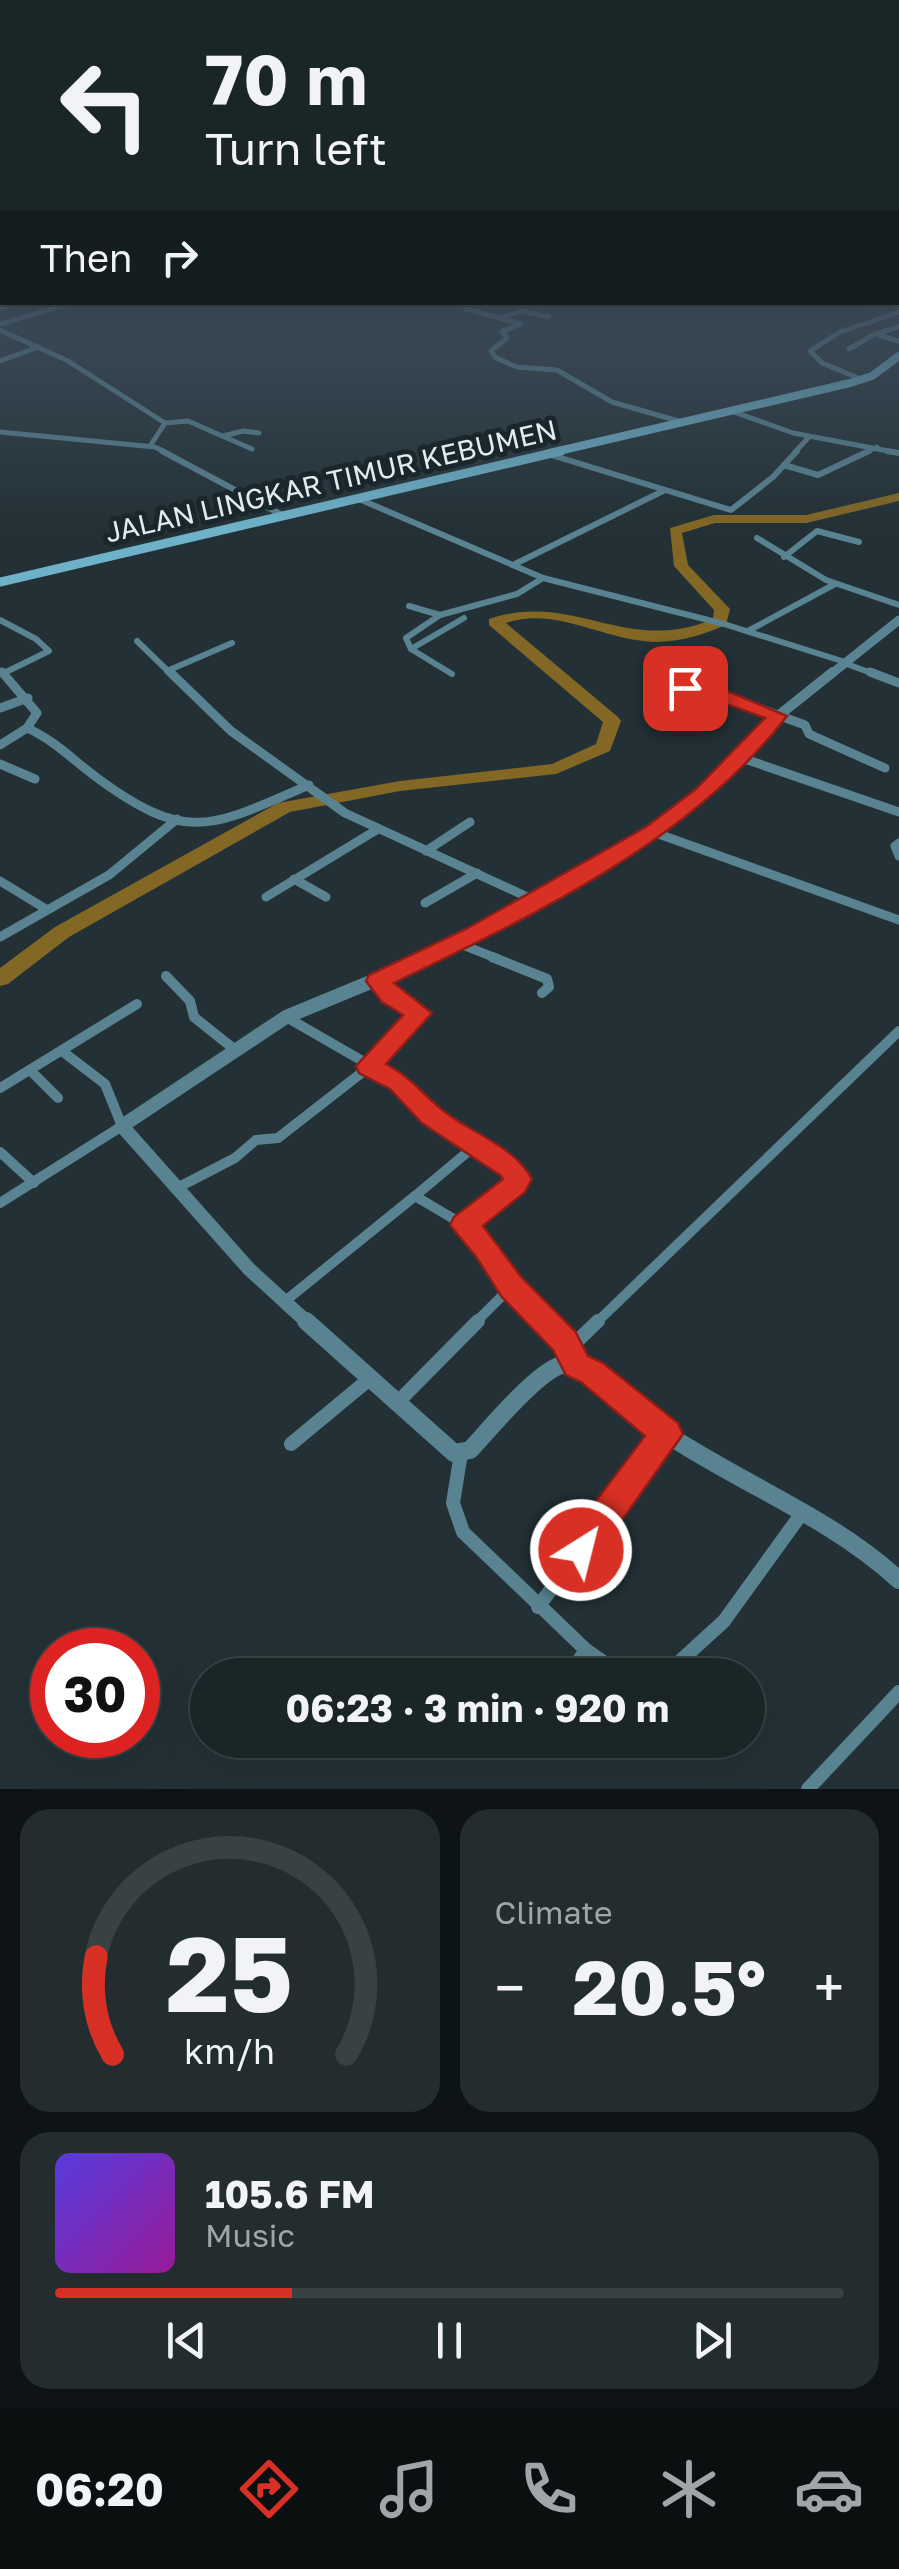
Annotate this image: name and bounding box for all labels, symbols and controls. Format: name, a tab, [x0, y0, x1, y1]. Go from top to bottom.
text: 70 m	[205, 36, 367, 120]
icon: left	[40, 40, 170, 170]
text: Turn left	[205, 121, 387, 175]
icon: right	[152, 230, 207, 285]
text: Then	[40, 235, 132, 280]
street label: JALAN LINGKAR TIMUR KEBUMEN	[102, 412, 560, 549]
pin	[643, 646, 728, 731]
icon: arrive	[658, 661, 713, 716]
position arrow	[529, 1498, 633, 1602]
speed limit sign: 30	[30, 1628, 160, 1758]
text: 06:23 · 3 min · 920 m	[286, 1685, 669, 1730]
text: Climate	[495, 1893, 613, 1931]
text: 25	[166, 1910, 293, 2035]
text: 20.5°	[572, 1941, 766, 2032]
text: −	[495, 1954, 525, 2020]
text: +	[814, 1954, 844, 2020]
text: km/h	[184, 2029, 275, 2072]
text: 105.6 FM	[205, 2171, 375, 2216]
text: Music	[205, 2216, 295, 2254]
icon: previous	[159, 2313, 214, 2368]
icon: pause	[422, 2313, 477, 2368]
icon: next	[685, 2313, 740, 2368]
icon: directions	[234, 2454, 304, 2524]
icon: music	[374, 2454, 444, 2524]
icon: phone	[514, 2454, 584, 2524]
icon: climate	[654, 2454, 724, 2524]
icon: car	[794, 2454, 864, 2524]
text: 06:20	[35, 2462, 164, 2516]

